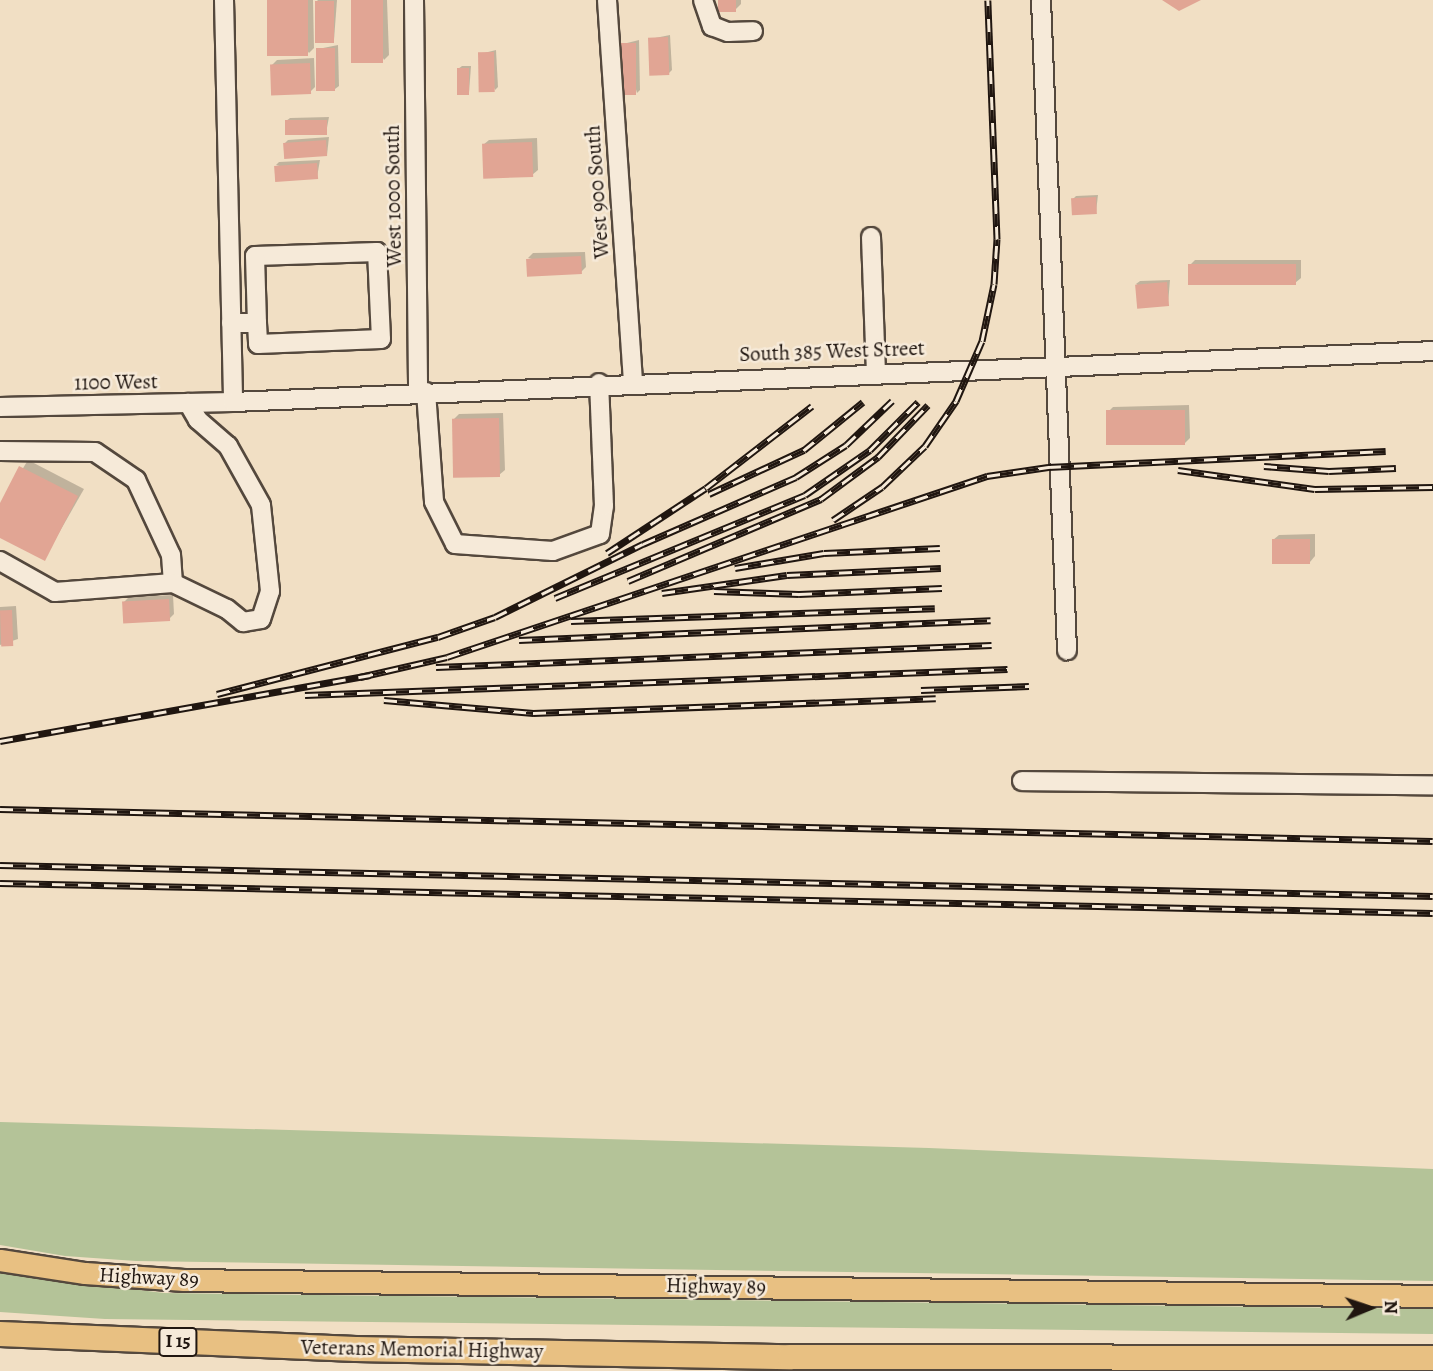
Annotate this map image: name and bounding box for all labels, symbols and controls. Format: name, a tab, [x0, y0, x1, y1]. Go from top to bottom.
street label: West 900 South	[580, 124, 614, 260]
street label: West 1000 South	[379, 125, 407, 267]
street label: South 385 West Street	[739, 335, 925, 367]
street label: 1100 West	[74, 369, 158, 395]
street label: Highway 89	[98, 1262, 200, 1292]
street label: Highway 89	[666, 1273, 766, 1299]
north arrow	[1335, 1273, 1405, 1343]
text: N	[1378, 1300, 1404, 1315]
road number: I 15	[157, 1326, 199, 1358]
street label: Veterans Memorial Highway	[301, 1334, 543, 1364]

